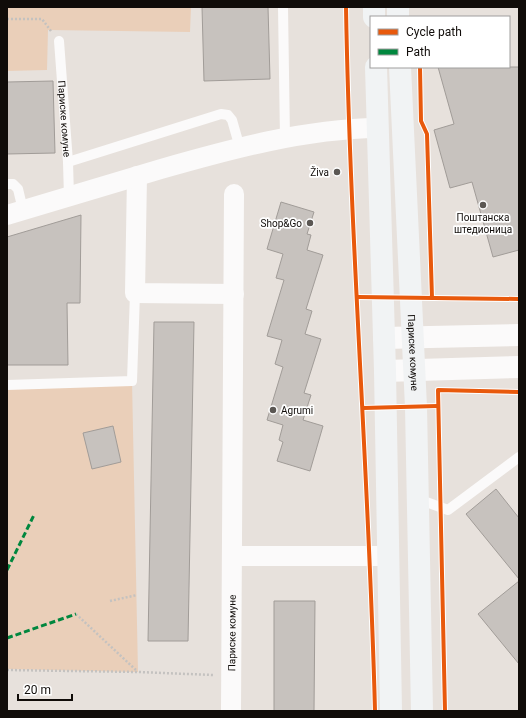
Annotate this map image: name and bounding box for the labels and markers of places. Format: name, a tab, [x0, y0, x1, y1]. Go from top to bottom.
place label: Živa	[310, 166, 329, 178]
marker: Živa	[332, 167, 342, 177]
marker: Поштанска штедионица	[478, 200, 488, 210]
place label: Поштанска штедионица	[454, 212, 512, 235]
place label: Shop&Go	[261, 218, 302, 229]
marker: Shop&Go	[305, 218, 315, 228]
marker: Agrumi	[268, 405, 278, 415]
place label: Agrumi	[281, 405, 313, 416]

